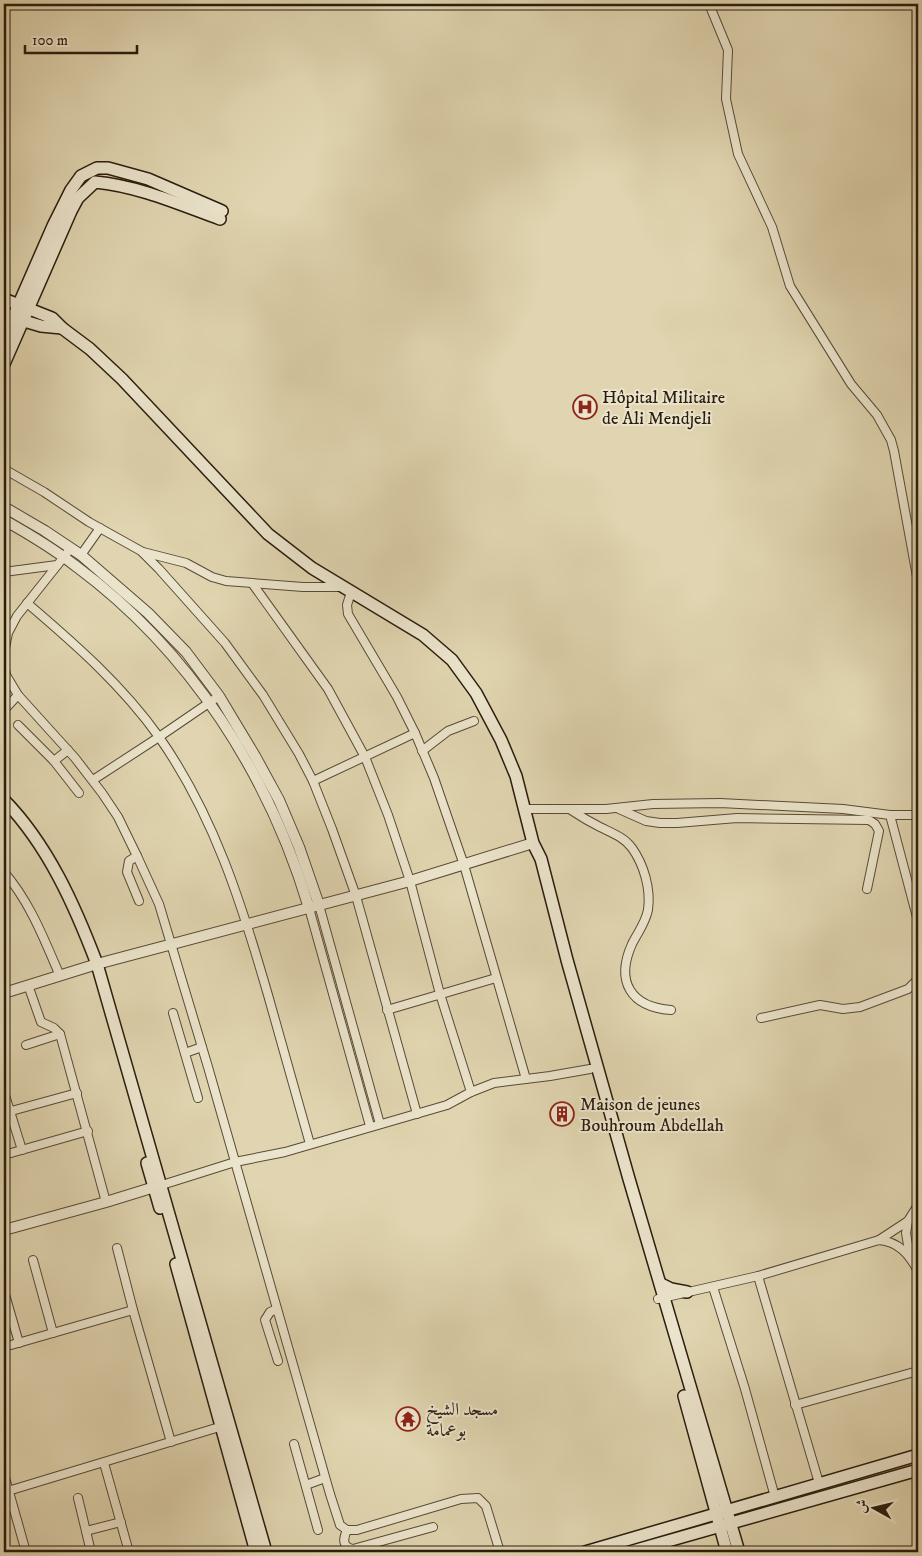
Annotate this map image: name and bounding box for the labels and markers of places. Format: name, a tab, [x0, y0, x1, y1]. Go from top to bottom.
place label: Hôpital Militaire de Ali Mendjeli	[602, 387, 725, 430]
hospital icon: Hôpital Militaire de Ali Mendjeli	[572, 394, 598, 420]
place label: Maison de jeunes Bouhroum Abdellah	[580, 1094, 725, 1137]
building icon: Maison de jeunes Bouhroum Abdellah	[549, 1101, 575, 1127]
place label: مسجد الشيخ بوعمامة	[426, 1399, 498, 1442]
temple icon: مسجد الشيخ بوعمامة	[395, 1406, 421, 1432]

